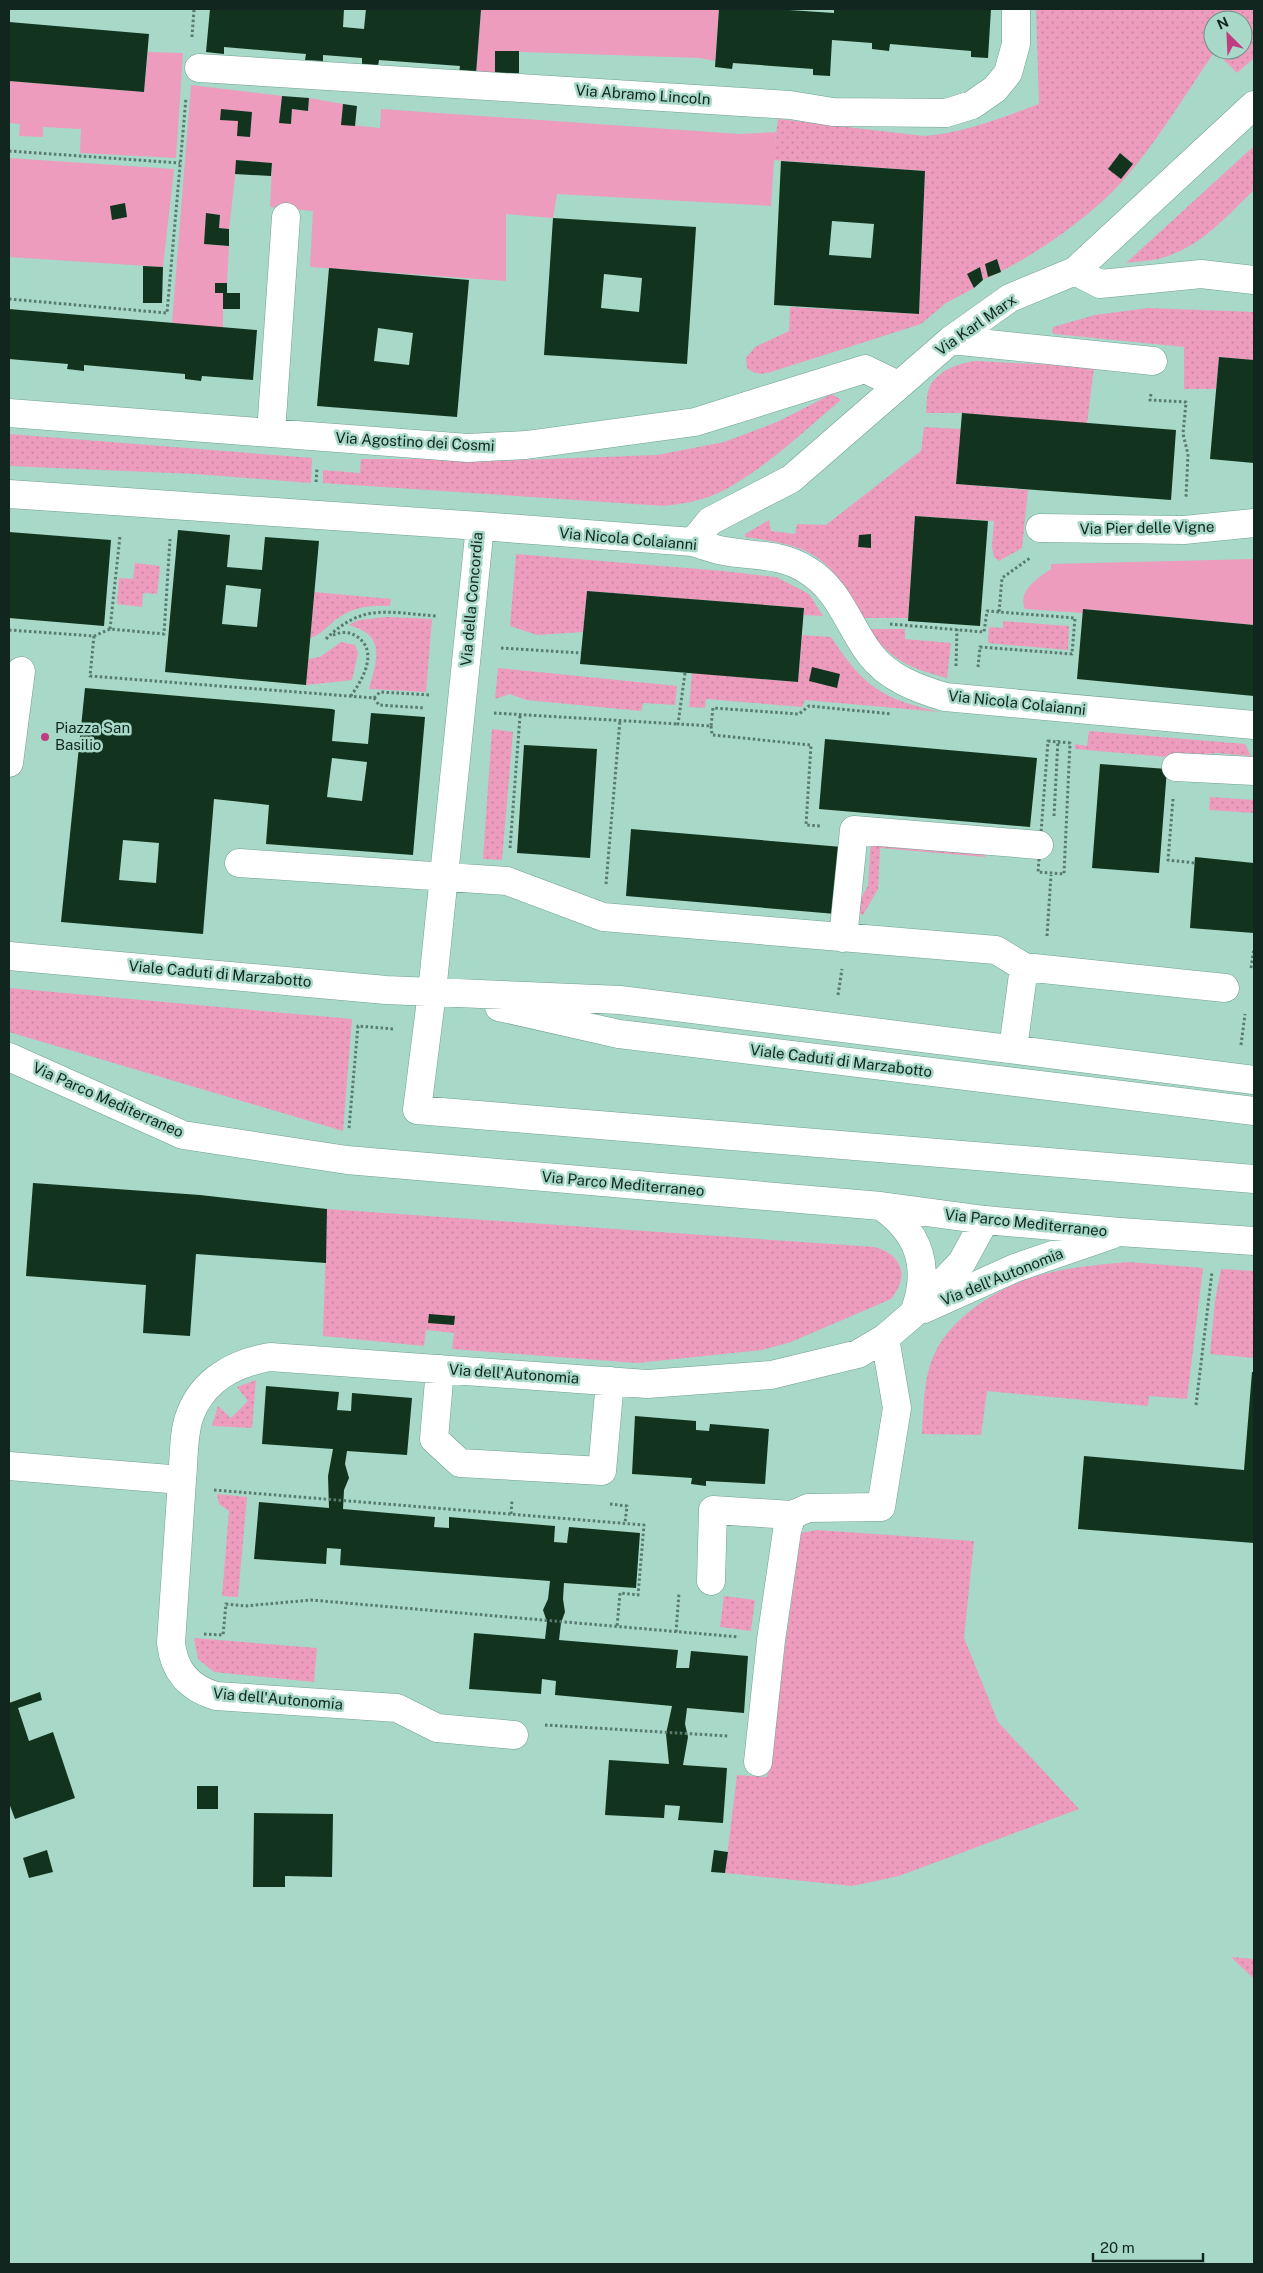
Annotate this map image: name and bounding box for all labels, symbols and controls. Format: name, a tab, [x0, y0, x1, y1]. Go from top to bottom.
north arrow	[1203, 10, 1253, 60]
text: N	[1214, 14, 1231, 33]
street label: Via Abramo Lincoln	[575, 81, 711, 108]
street label: Via Karl Marx	[932, 291, 1019, 359]
street label: Via Agostino dei Cosmi	[335, 429, 495, 454]
street label: Via Pier delle Vigne	[1079, 518, 1214, 537]
street label: Via Nicola Colaianni	[558, 524, 698, 553]
street label: Via della Concordia	[457, 531, 486, 667]
street label: Via Nicola Colaianni	[947, 687, 1087, 718]
place label: Piazza San Basilio	[55, 719, 130, 753]
marker: Piazza San Basilio	[39, 731, 51, 743]
street label: Viale Caduti di Marzabotto	[128, 957, 312, 990]
street label: Viale Caduti di Marzabotto	[749, 1041, 933, 1080]
street label: Via Parco Mediterraneo	[30, 1059, 186, 1141]
street label: Via Parco Mediterraneo	[541, 1168, 705, 1199]
street label: Via Parco Mediterraneo	[944, 1206, 1108, 1239]
street label: Via dell'Autonomia	[938, 1244, 1065, 1309]
street label: Via dell'Autonomia	[448, 1360, 580, 1387]
street label: Via dell'Autonomia	[212, 1684, 344, 1713]
scale bar	[1093, 2230, 1203, 2262]
text: 20 m	[1100, 2239, 1135, 2256]

